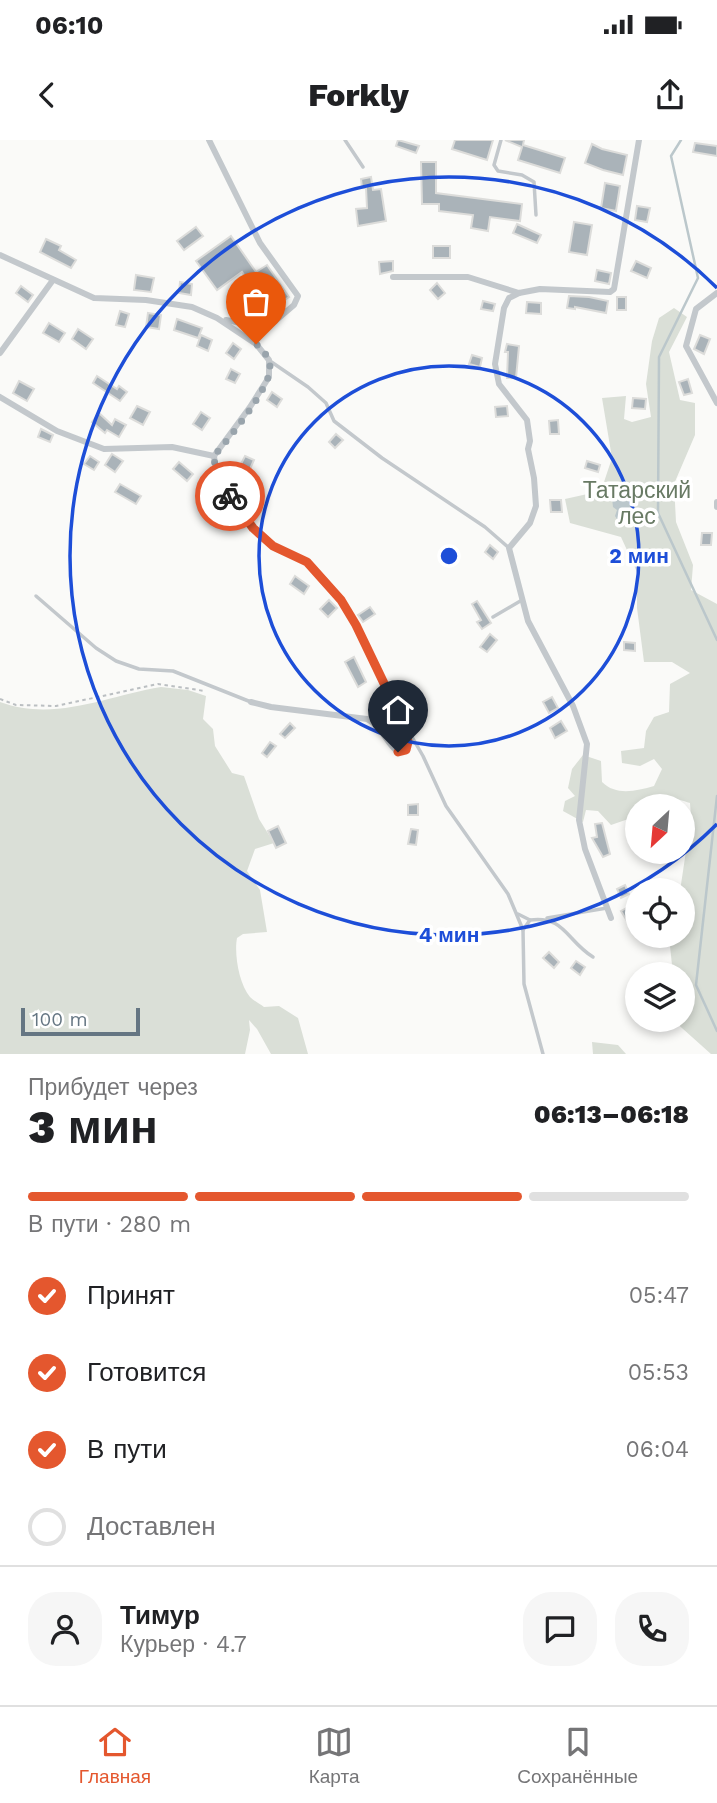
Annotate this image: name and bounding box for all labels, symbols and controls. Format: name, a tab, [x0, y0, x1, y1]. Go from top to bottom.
text: 06:10	[35, 10, 104, 40]
icon: back	[28, 76, 66, 114]
text: Forkly	[308, 76, 409, 114]
icon: share	[651, 76, 689, 114]
pin	[226, 272, 286, 344]
icon: bag	[237, 283, 275, 321]
courier	[195, 461, 265, 531]
icon: bike	[211, 477, 249, 515]
park label: Татарский лес	[583, 477, 691, 530]
text: 2 мин	[609, 543, 669, 568]
centre of rings	[437, 544, 461, 568]
pin	[368, 680, 428, 752]
icon: home	[379, 691, 417, 729]
north arrow	[625, 794, 695, 864]
map controls	[625, 794, 695, 1032]
button: locate	[625, 878, 695, 948]
text: 4 мин	[419, 922, 479, 947]
button: layers	[625, 962, 695, 1032]
scale bar	[21, 1005, 140, 1037]
text: 100 m	[32, 1008, 88, 1031]
text: Прибудет через	[28, 1074, 198, 1101]
text: 06:13–06:18	[534, 1099, 689, 1129]
text: 3 мин	[28, 1100, 158, 1154]
text: В пути · 280 m	[28, 1211, 191, 1238]
icon: check	[28, 1277, 66, 1315]
text: Принят	[87, 1280, 175, 1310]
text: 05:47	[629, 1282, 689, 1309]
icon: check	[28, 1354, 66, 1392]
text: Готовится	[87, 1357, 206, 1387]
text: 05:53	[628, 1359, 689, 1386]
icon: check	[28, 1431, 66, 1469]
text: В пути	[87, 1434, 167, 1464]
text: 06:04	[626, 1436, 689, 1463]
text: Доставлен	[87, 1511, 216, 1541]
button: person	[28, 1592, 102, 1666]
button: chat	[523, 1592, 597, 1666]
button: phone	[615, 1592, 689, 1666]
text: Тимур	[120, 1600, 200, 1630]
text: Курьер · 4.7	[120, 1631, 247, 1658]
tab: Главная	[79, 1723, 151, 1788]
tab: Карта	[309, 1723, 360, 1788]
tab: Сохранённые	[517, 1723, 638, 1788]

